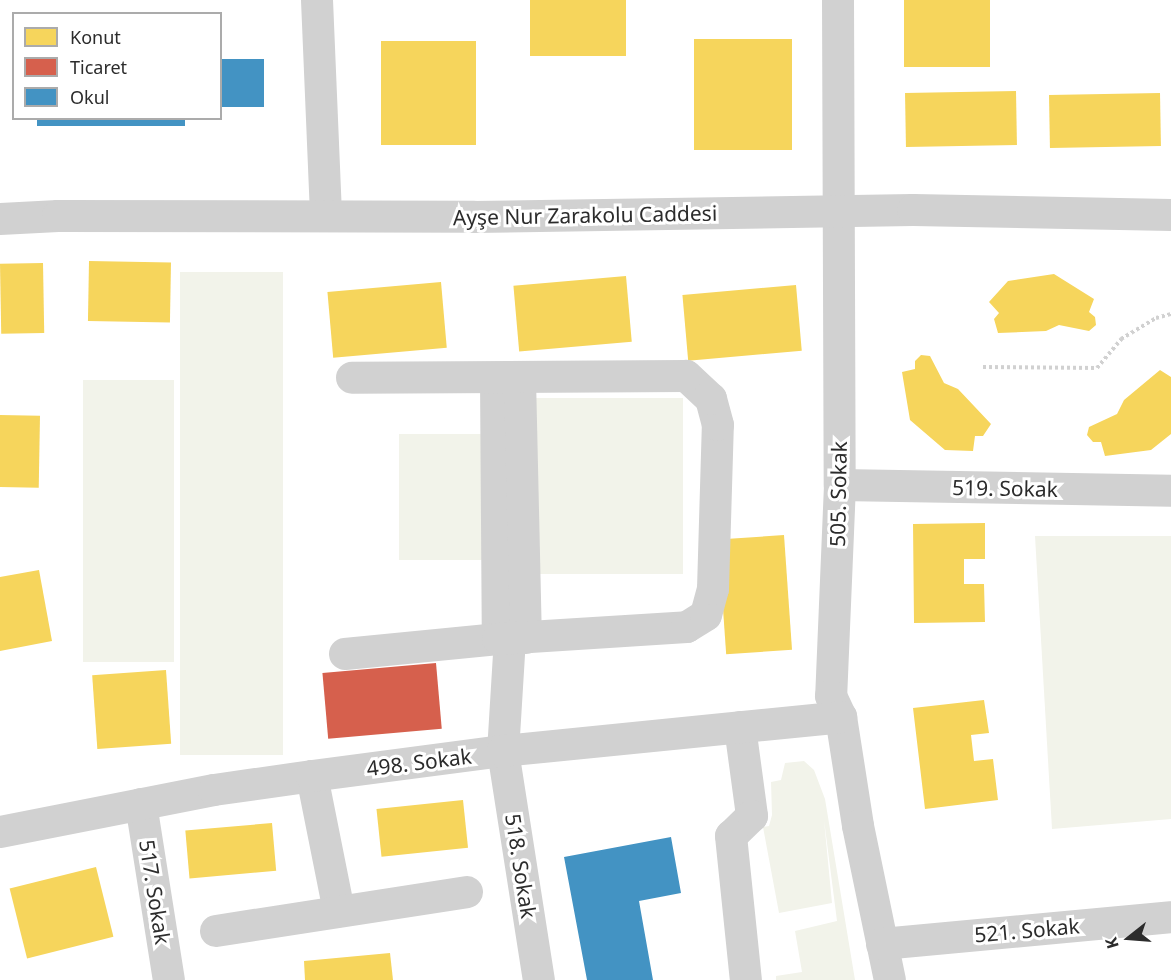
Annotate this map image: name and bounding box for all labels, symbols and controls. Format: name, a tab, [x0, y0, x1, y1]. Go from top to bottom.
legend	[12, 12, 222, 120]
text: Konut	[70, 25, 121, 49]
text: Ticaret	[70, 55, 127, 79]
text: Okul	[70, 85, 109, 109]
street label: Ayşe Nur Zarakolu Caddesi	[453, 200, 717, 230]
street label: 505. Sokak	[824, 441, 852, 547]
street label: 519. Sokak	[952, 474, 1058, 502]
street label: 498. Sokak	[365, 743, 473, 781]
street label: 518. Sokak	[500, 812, 542, 920]
street label: 517. Sokak	[134, 838, 176, 946]
north arrow	[1099, 908, 1159, 968]
street label: 521. Sokak	[973, 913, 1081, 947]
text: K	[1100, 935, 1124, 952]

